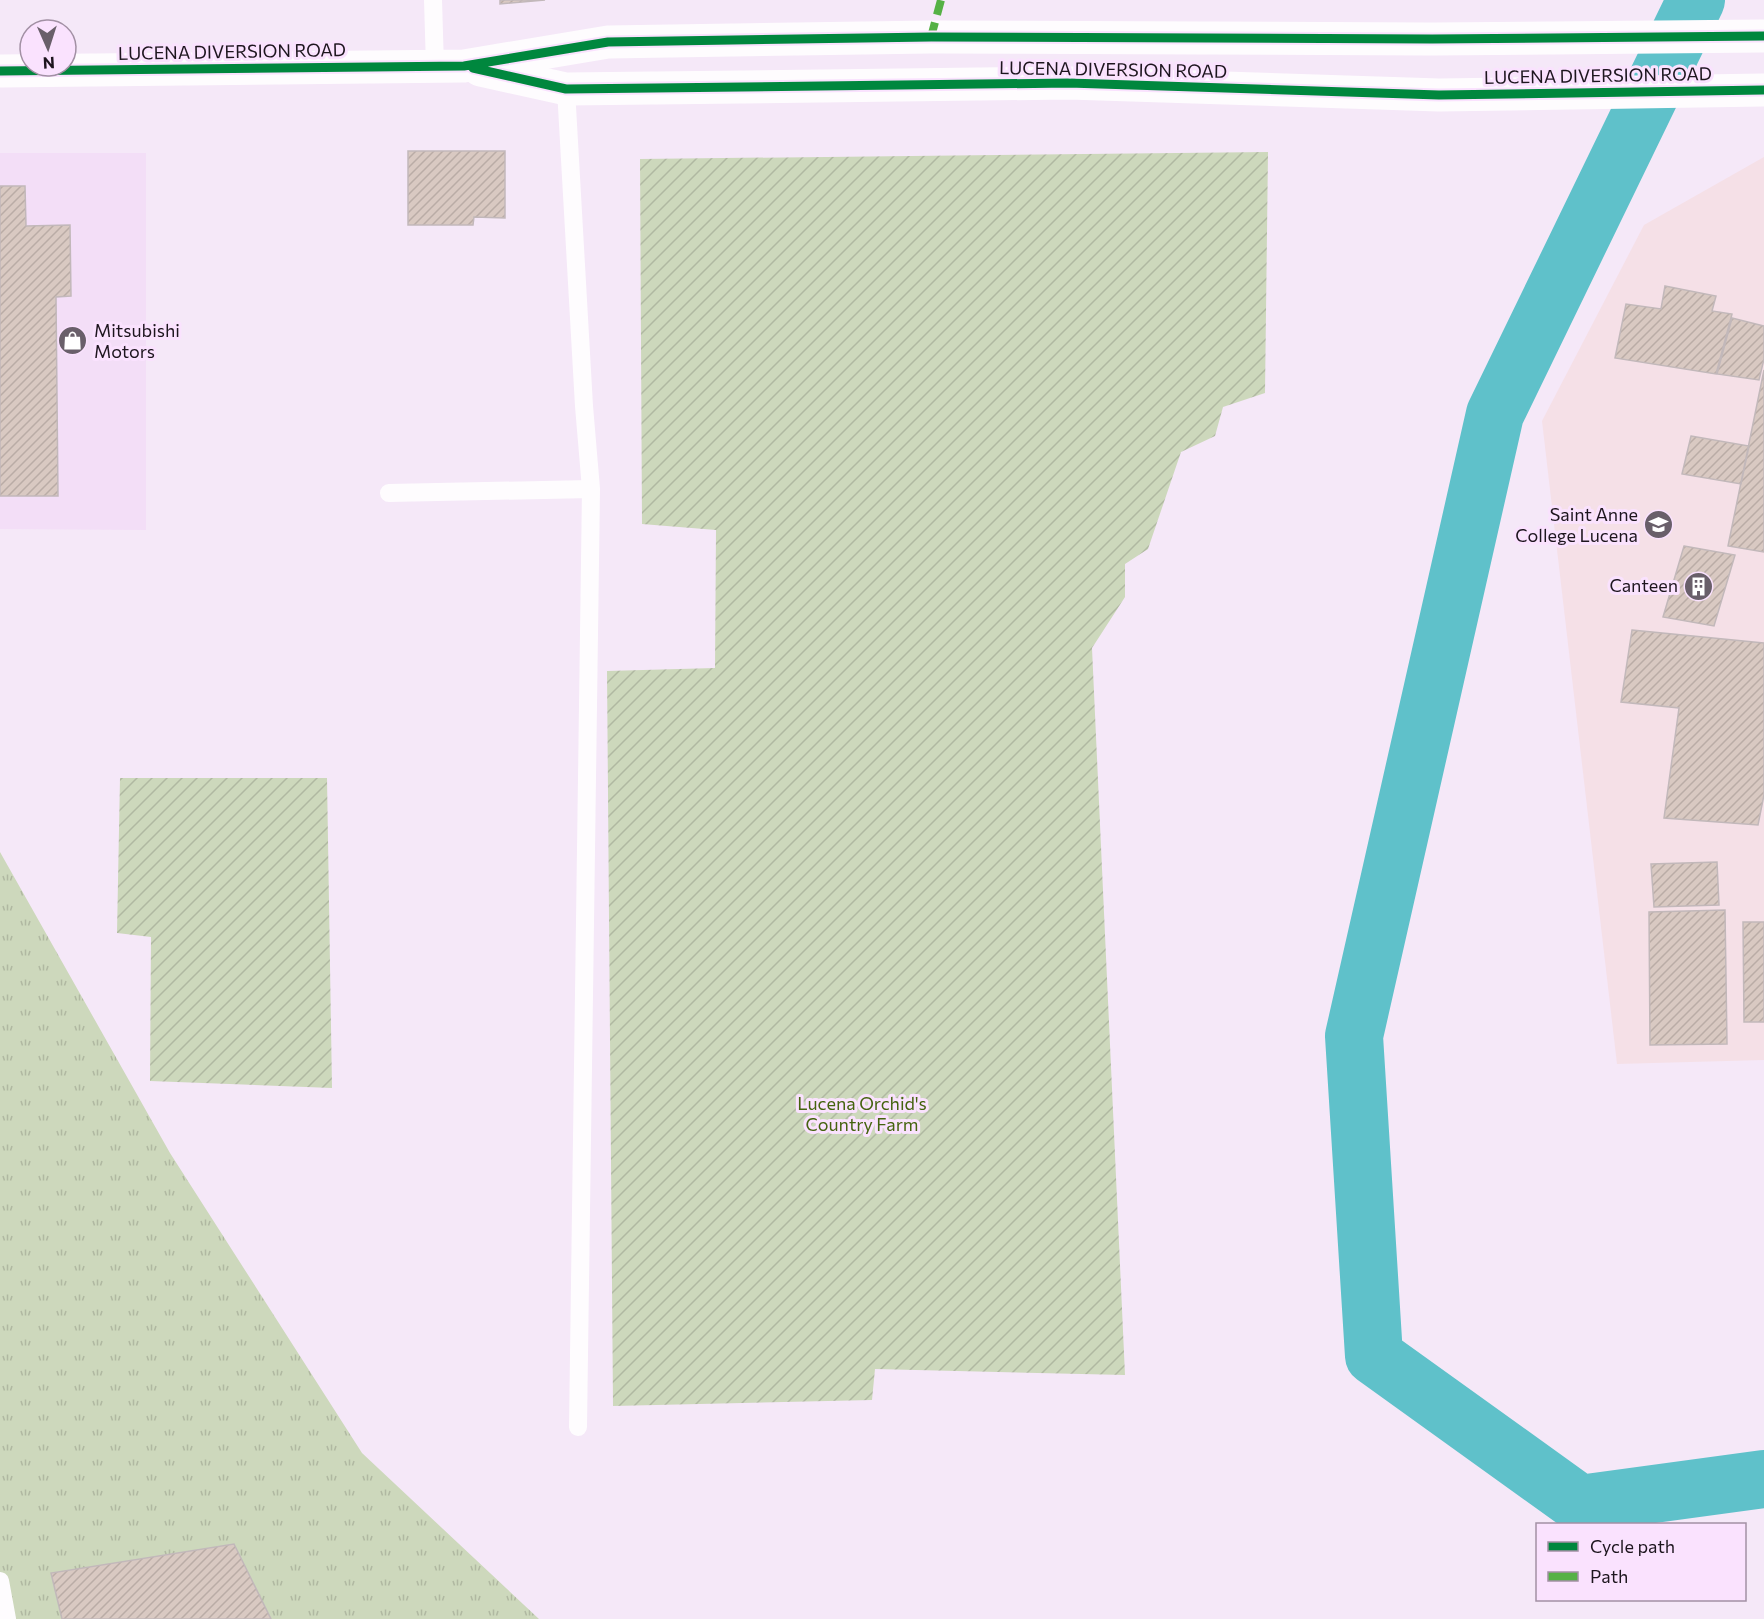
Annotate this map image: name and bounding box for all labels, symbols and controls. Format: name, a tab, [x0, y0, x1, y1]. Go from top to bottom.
north arrow	[18, 18, 78, 78]
street label: LUCENA DIVERSION ROAD	[118, 38, 346, 64]
text: N	[42, 54, 55, 73]
street label: LUCENA DIVERSION ROAD	[999, 56, 1227, 82]
street label: LUCENA DIVERSION ROAD	[1484, 62, 1712, 88]
place label: Mitsubishi Motors	[94, 319, 180, 362]
shop icon: Mitsubishi Motors	[57, 325, 89, 357]
place label: Saint Anne College Lucena	[1515, 503, 1638, 546]
school or university icon: Saint Anne College Lucena	[1643, 509, 1675, 541]
building icon: Canteen	[1683, 570, 1715, 602]
place label: Canteen	[1609, 574, 1678, 596]
park label: Lucena Orchid's Country Farm	[797, 1092, 927, 1135]
legend	[1536, 1523, 1746, 1601]
text: Cycle path	[1590, 1535, 1675, 1557]
text: Path	[1590, 1565, 1628, 1587]

